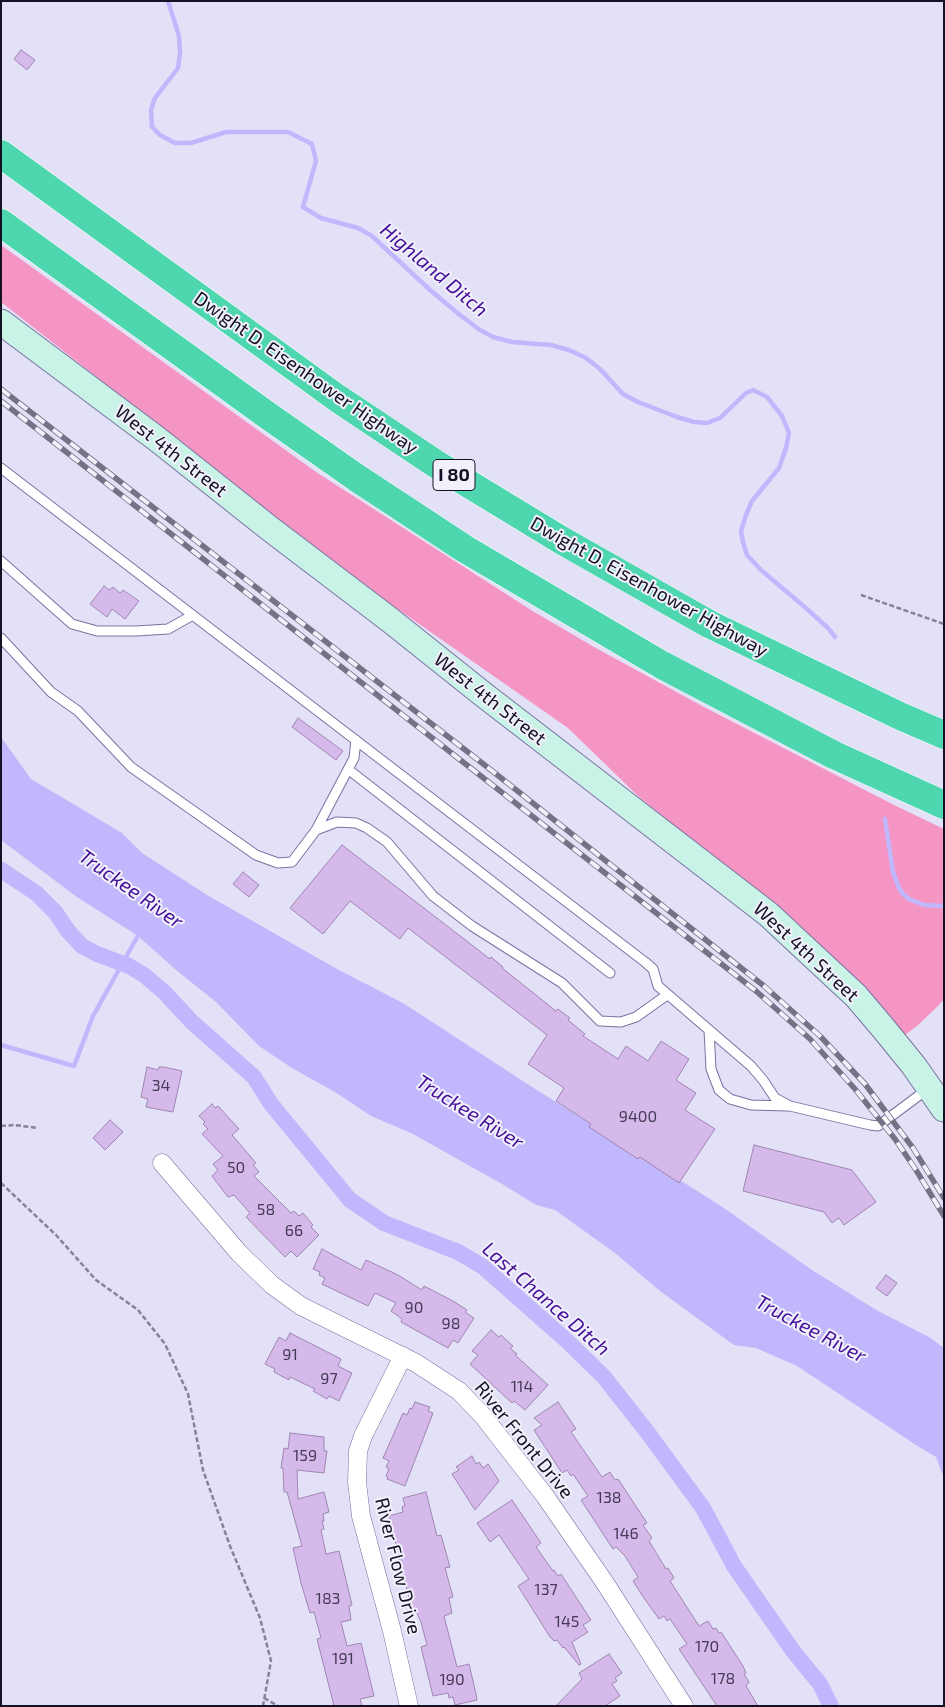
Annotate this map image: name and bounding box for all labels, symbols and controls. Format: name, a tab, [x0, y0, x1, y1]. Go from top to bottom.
water label: Highland Ditch	[375, 218, 493, 322]
street label: Dwight D. Eisenhower Highway	[190, 287, 422, 459]
street label: West 4th Street	[110, 400, 232, 502]
road number: I 80	[433, 460, 475, 490]
street label: Dwight D. Eisenhower Highway	[526, 512, 772, 662]
street label: West 4th Street	[429, 648, 551, 750]
water label: Truckee River	[74, 844, 188, 934]
street label: West 4th Street	[748, 897, 864, 1007]
water label: Truckee River	[412, 1070, 528, 1154]
house number: 34	[152, 1076, 170, 1096]
house number: 9400	[619, 1107, 657, 1127]
house number: 50	[227, 1158, 245, 1178]
house number: 58	[257, 1200, 275, 1220]
house number: 66	[285, 1221, 303, 1241]
water label: Last Chance Ditch	[477, 1237, 615, 1361]
water label: Truckee River	[752, 1290, 870, 1368]
house number: 90	[405, 1298, 423, 1318]
house number: 98	[442, 1314, 460, 1334]
house number: 91	[282, 1345, 298, 1365]
house number: 97	[320, 1369, 338, 1389]
street label: River Front Drive	[470, 1377, 578, 1503]
house number: 114	[511, 1377, 533, 1397]
house number: 159	[293, 1446, 317, 1466]
house number: 138	[597, 1488, 621, 1508]
street label: River Flow Drive	[370, 1495, 426, 1637]
house number: 146	[613, 1524, 639, 1544]
house number: 137	[534, 1580, 558, 1600]
house number: 183	[316, 1589, 340, 1609]
house number: 145	[555, 1612, 579, 1632]
house number: 170	[695, 1637, 719, 1657]
house number: 191	[332, 1649, 354, 1669]
house number: 178	[711, 1669, 735, 1689]
house number: 190	[439, 1670, 465, 1690]

